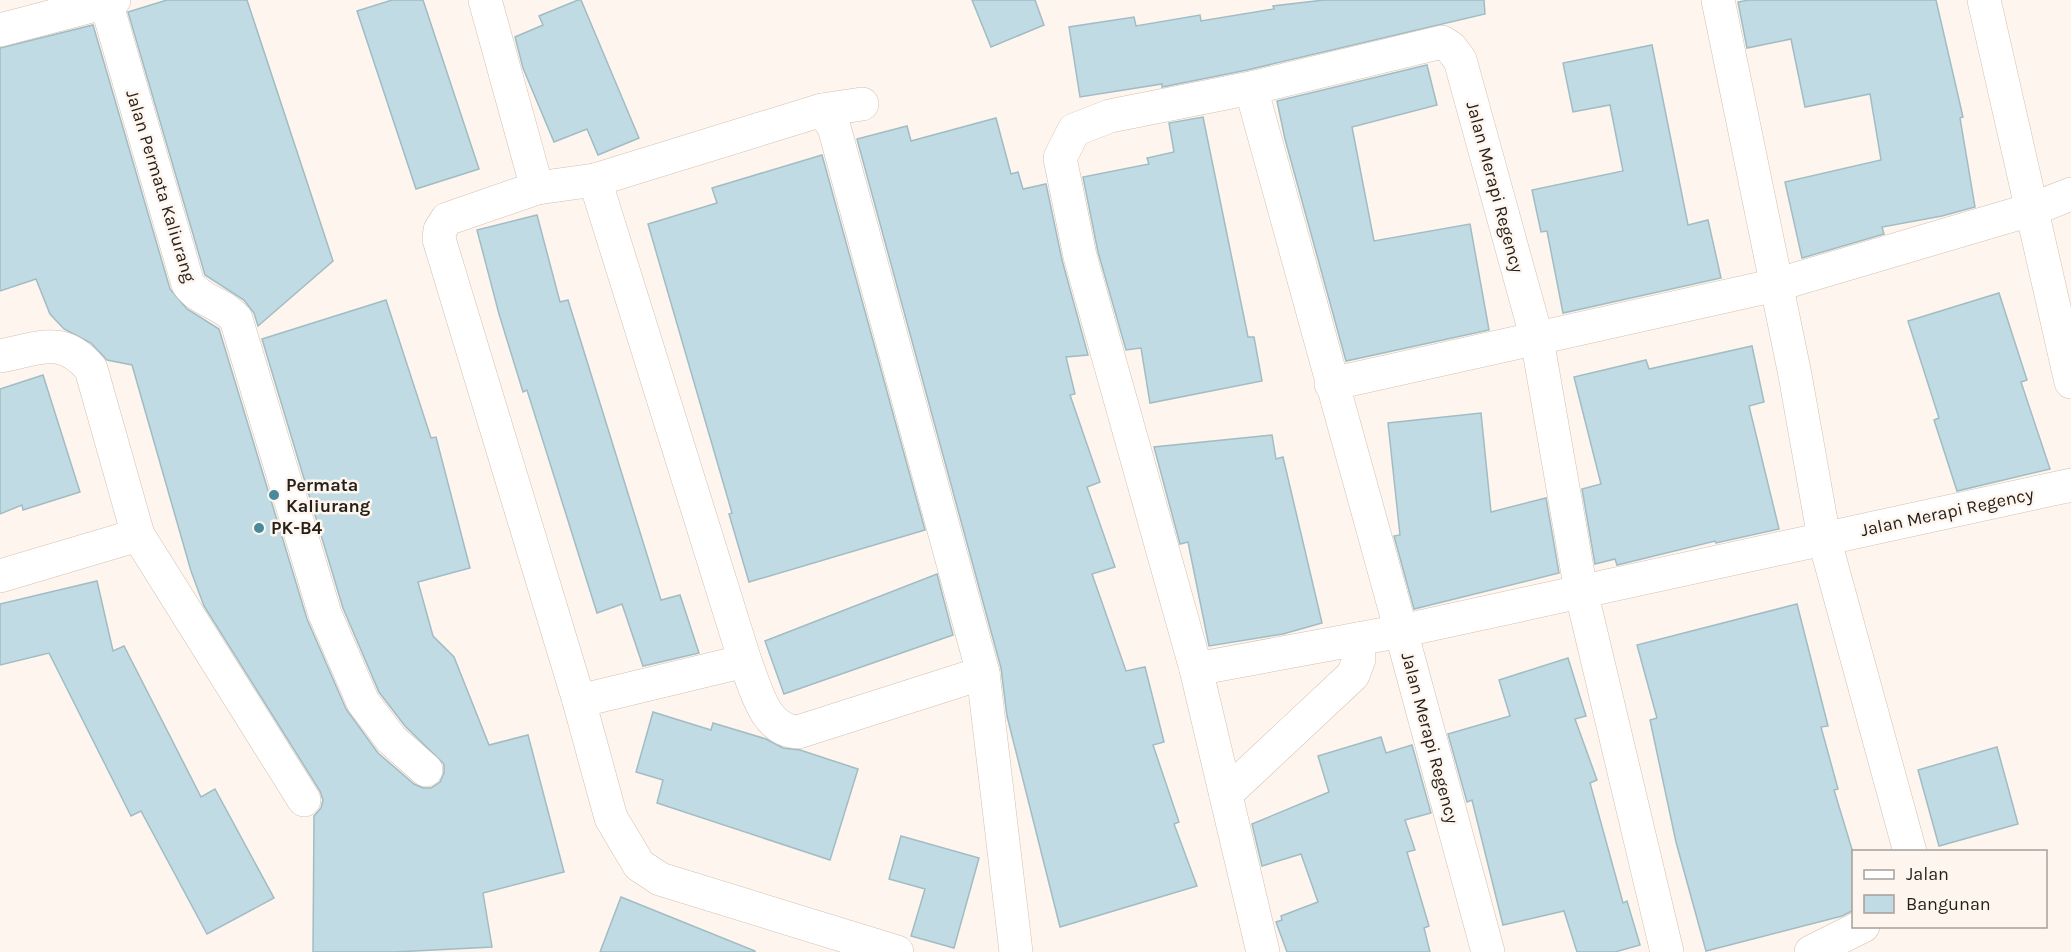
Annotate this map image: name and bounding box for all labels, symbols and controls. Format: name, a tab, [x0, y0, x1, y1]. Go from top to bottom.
street label: Jalan Permata Kaliurang	[121, 87, 201, 285]
street label: Jalan Merapi Regency	[1462, 99, 1529, 276]
place label: Permata Kaliurang	[286, 474, 371, 517]
street label: Jalan Merapi Regency	[1858, 483, 2036, 541]
marker: Permata Kaliurang	[267, 488, 281, 502]
place label: PK-B4	[271, 517, 323, 539]
marker: PK-B4	[252, 521, 266, 535]
street label: Jalan Merapi Regency	[1397, 650, 1464, 827]
legend	[1852, 850, 2047, 928]
text: Jalan	[1906, 863, 1949, 885]
text: Bangunan	[1906, 893, 1991, 915]

